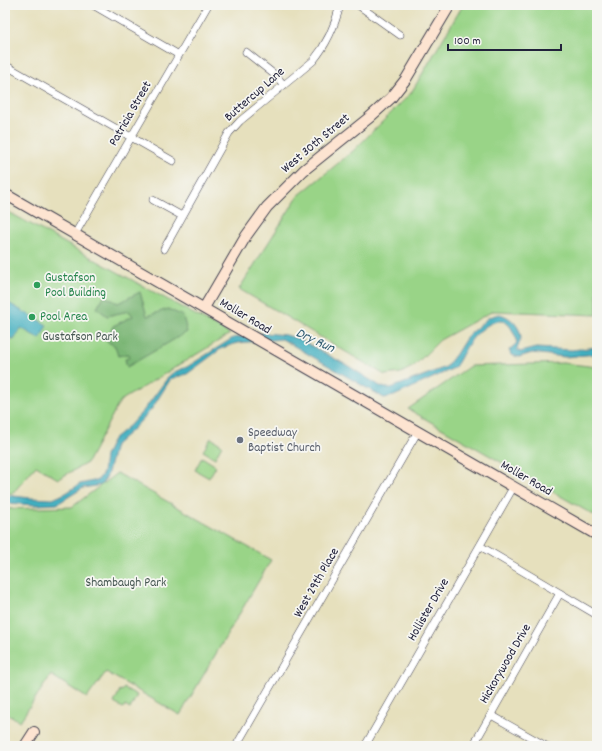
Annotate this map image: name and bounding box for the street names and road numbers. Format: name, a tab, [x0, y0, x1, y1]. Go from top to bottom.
street label: Buttercup Lane	[221, 63, 290, 127]
street label: Patricia Street	[105, 78, 157, 150]
street label: West 30th Street	[277, 109, 355, 178]
street label: Moller Road	[215, 294, 275, 340]
street label: Moller Road	[496, 456, 556, 502]
street label: West 29th Place	[289, 544, 345, 621]
street label: Hollister Drive	[403, 575, 455, 645]
street label: Hickorywood Drive	[475, 620, 537, 708]

